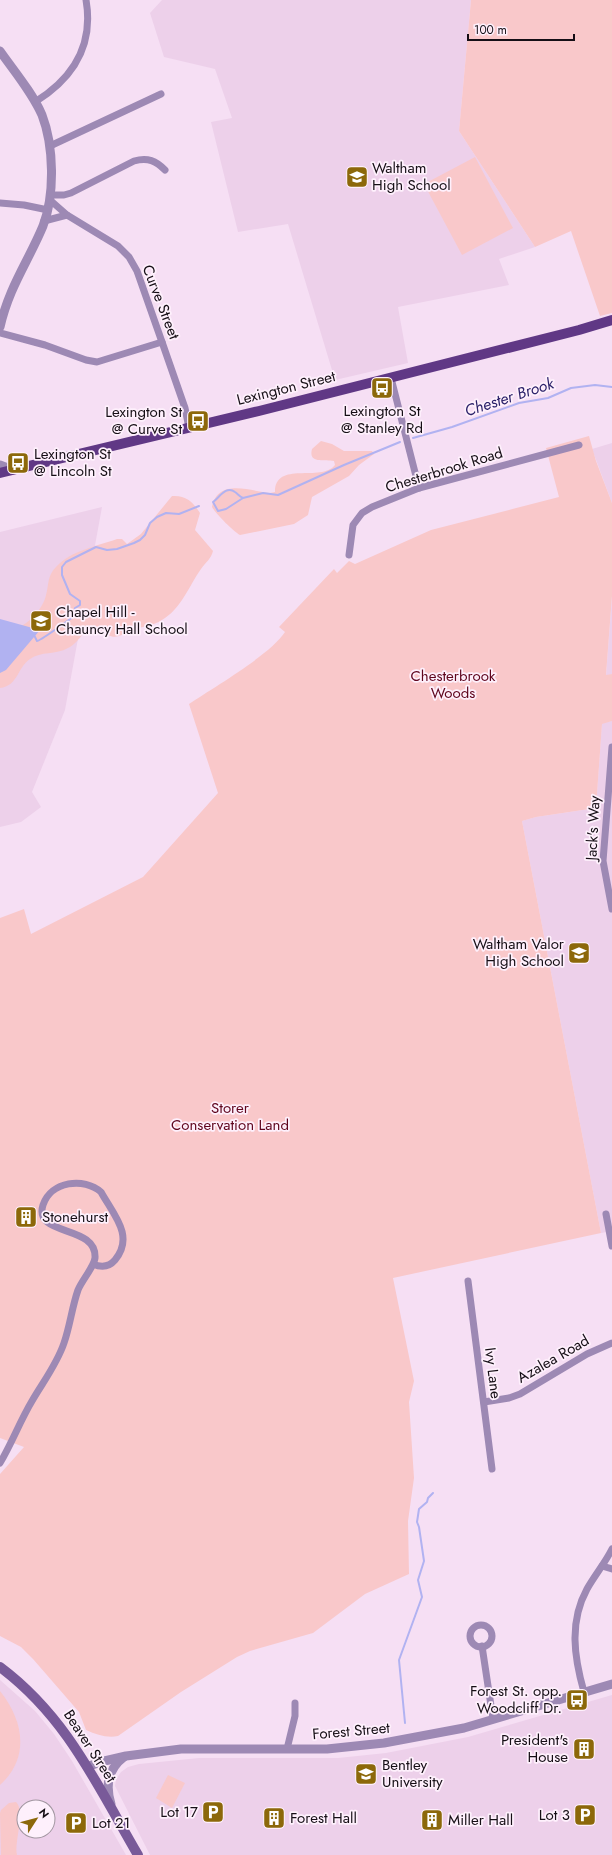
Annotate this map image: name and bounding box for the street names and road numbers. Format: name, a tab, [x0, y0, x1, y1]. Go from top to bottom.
street label: Curve Street	[137, 262, 185, 343]
street label: Lexington Street	[234, 365, 338, 411]
street label: Chesterbrook Road	[383, 442, 505, 498]
street label: Jack's Way	[580, 795, 606, 863]
street label: Azalea Road	[513, 1329, 593, 1389]
street label: Ivy Lane	[479, 1346, 507, 1400]
street label: Beaver Street	[58, 1705, 122, 1787]
street label: Forest Street	[311, 1717, 391, 1745]

